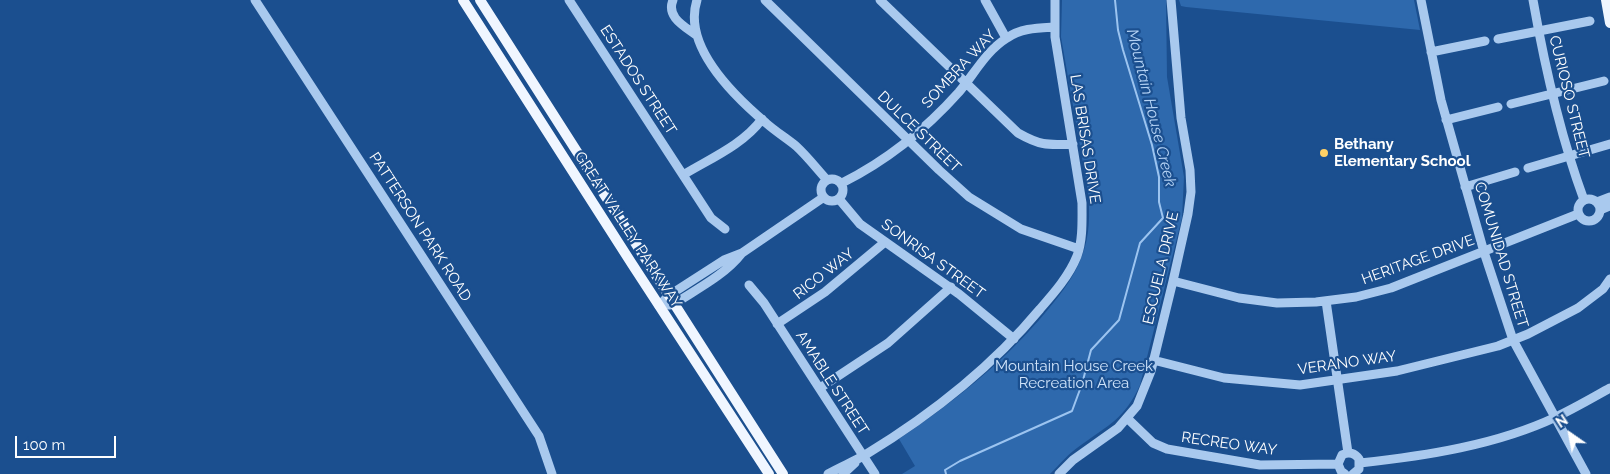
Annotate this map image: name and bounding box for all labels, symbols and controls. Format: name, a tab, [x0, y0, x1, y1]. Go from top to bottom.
street label: ESTADOS STREET	[596, 22, 680, 138]
street label: SOMBRA WAY	[918, 26, 1000, 112]
water label: Mountain House Creek	[1122, 27, 1180, 189]
street label: CURIOSO STREET	[1545, 34, 1593, 160]
street label: LAS BRISAS DRIVE	[1066, 73, 1104, 205]
street label: DULCE STREET	[874, 88, 964, 176]
place label: Bethany Elementary School	[1334, 135, 1470, 170]
marker: Bethany Elementary School	[1318, 147, 1330, 159]
street label: GREAT VALLEY PARKWAY	[571, 148, 685, 312]
street label: PATTERSON PARK ROAD	[365, 149, 475, 305]
street label: COMUNIDAD STREET	[1470, 180, 1532, 330]
street label: ESCUELA DRIVE	[1139, 210, 1183, 326]
street label: SONRISA STREET	[878, 215, 988, 303]
street label: HERITAGE DRIVE	[1359, 231, 1477, 289]
street label: RICO WAY	[790, 245, 858, 303]
street label: AMABLE STREET	[792, 328, 872, 438]
street label: VERANO WAY	[1297, 347, 1397, 379]
park label: Mountain House Creek Recreation Area	[995, 357, 1153, 392]
north arrow	[1545, 409, 1595, 459]
text: N	[1553, 412, 1571, 431]
scale bar	[18, 426, 119, 458]
street label: RECREO WAY	[1180, 428, 1278, 460]
text: 100 m	[23, 436, 65, 454]

